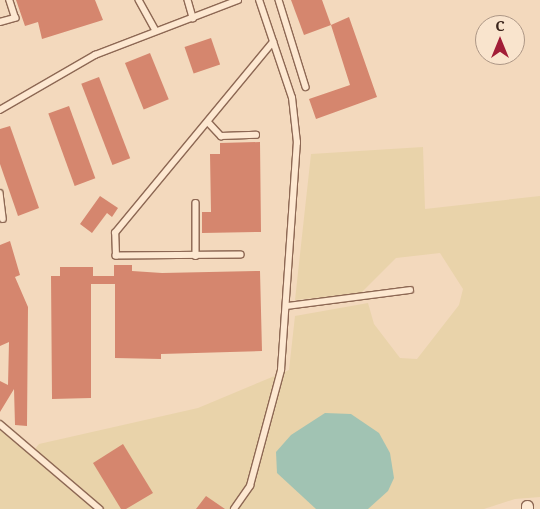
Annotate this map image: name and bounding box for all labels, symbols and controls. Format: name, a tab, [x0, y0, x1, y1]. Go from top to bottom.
north arrow	[475, 15, 525, 65]
text: С	[495, 16, 505, 35]

